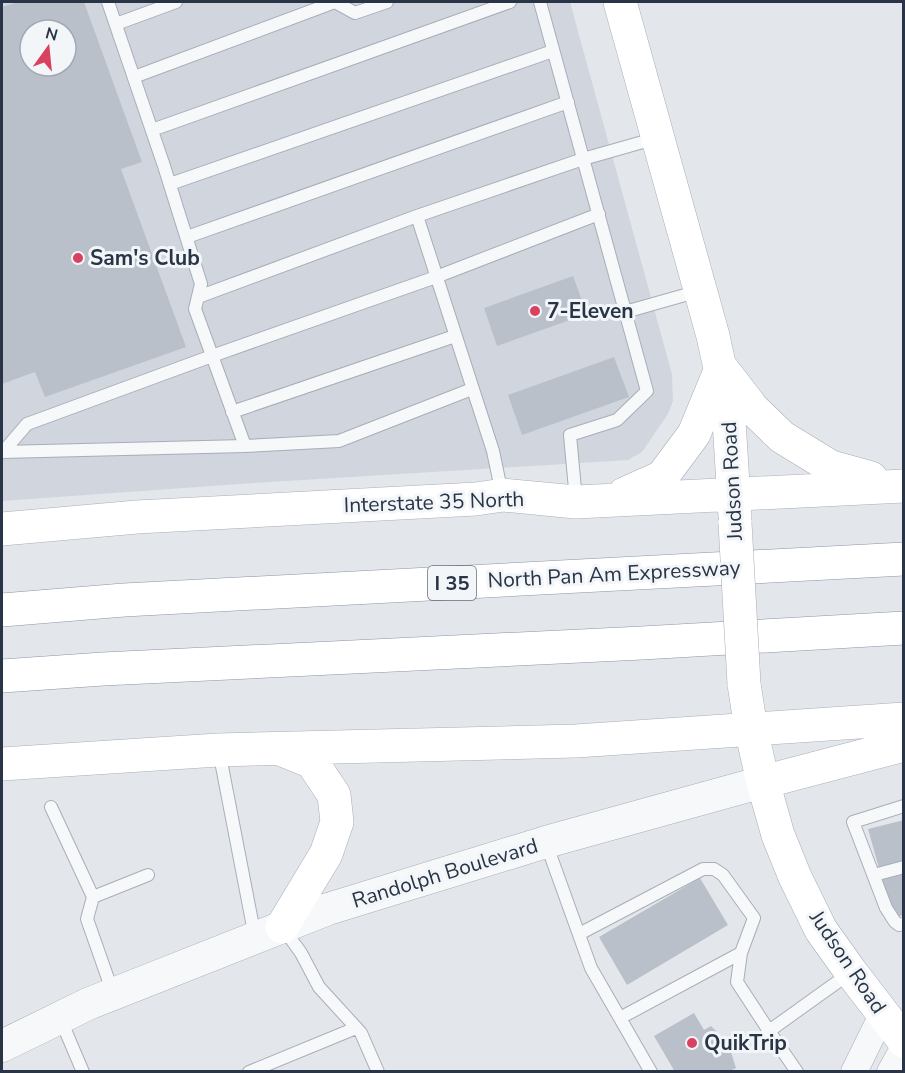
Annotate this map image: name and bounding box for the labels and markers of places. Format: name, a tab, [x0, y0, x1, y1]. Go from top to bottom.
place label: Sam's Club	[90, 244, 200, 272]
marker: Sam's Club	[71, 251, 85, 265]
place label: 7-Eleven	[547, 297, 634, 325]
marker: 7-Eleven	[528, 304, 542, 318]
place label: QuikTrip	[704, 1029, 787, 1057]
marker: QuikTrip	[685, 1036, 699, 1050]

